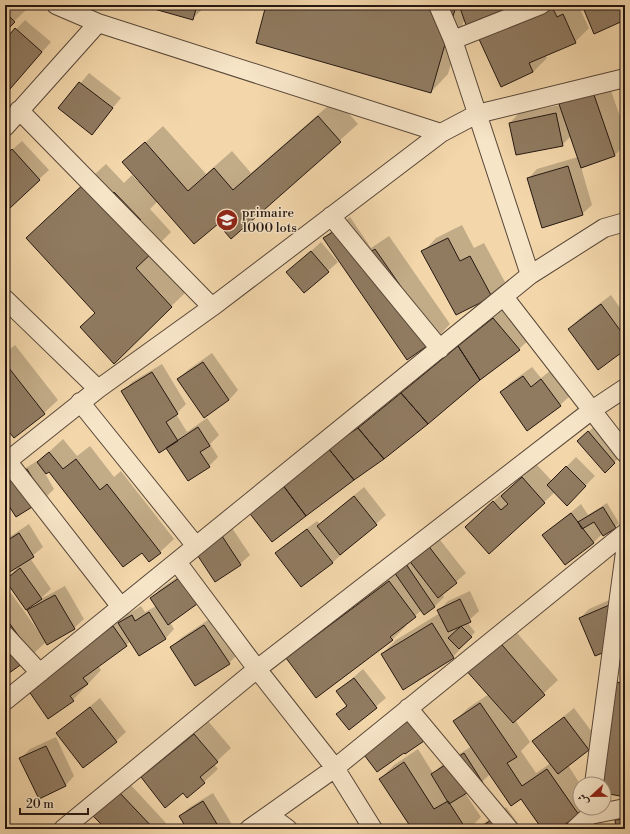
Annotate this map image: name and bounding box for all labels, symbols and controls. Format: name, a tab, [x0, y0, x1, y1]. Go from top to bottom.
place label: primaire 1000 lots	[242, 205, 297, 236]
school or university icon: primaire 1000 lots	[214, 207, 240, 233]
north arrow	[572, 776, 612, 816]
scale bar	[20, 790, 88, 816]
text: ش	[575, 792, 592, 807]
text: 20 m	[26, 797, 54, 812]

